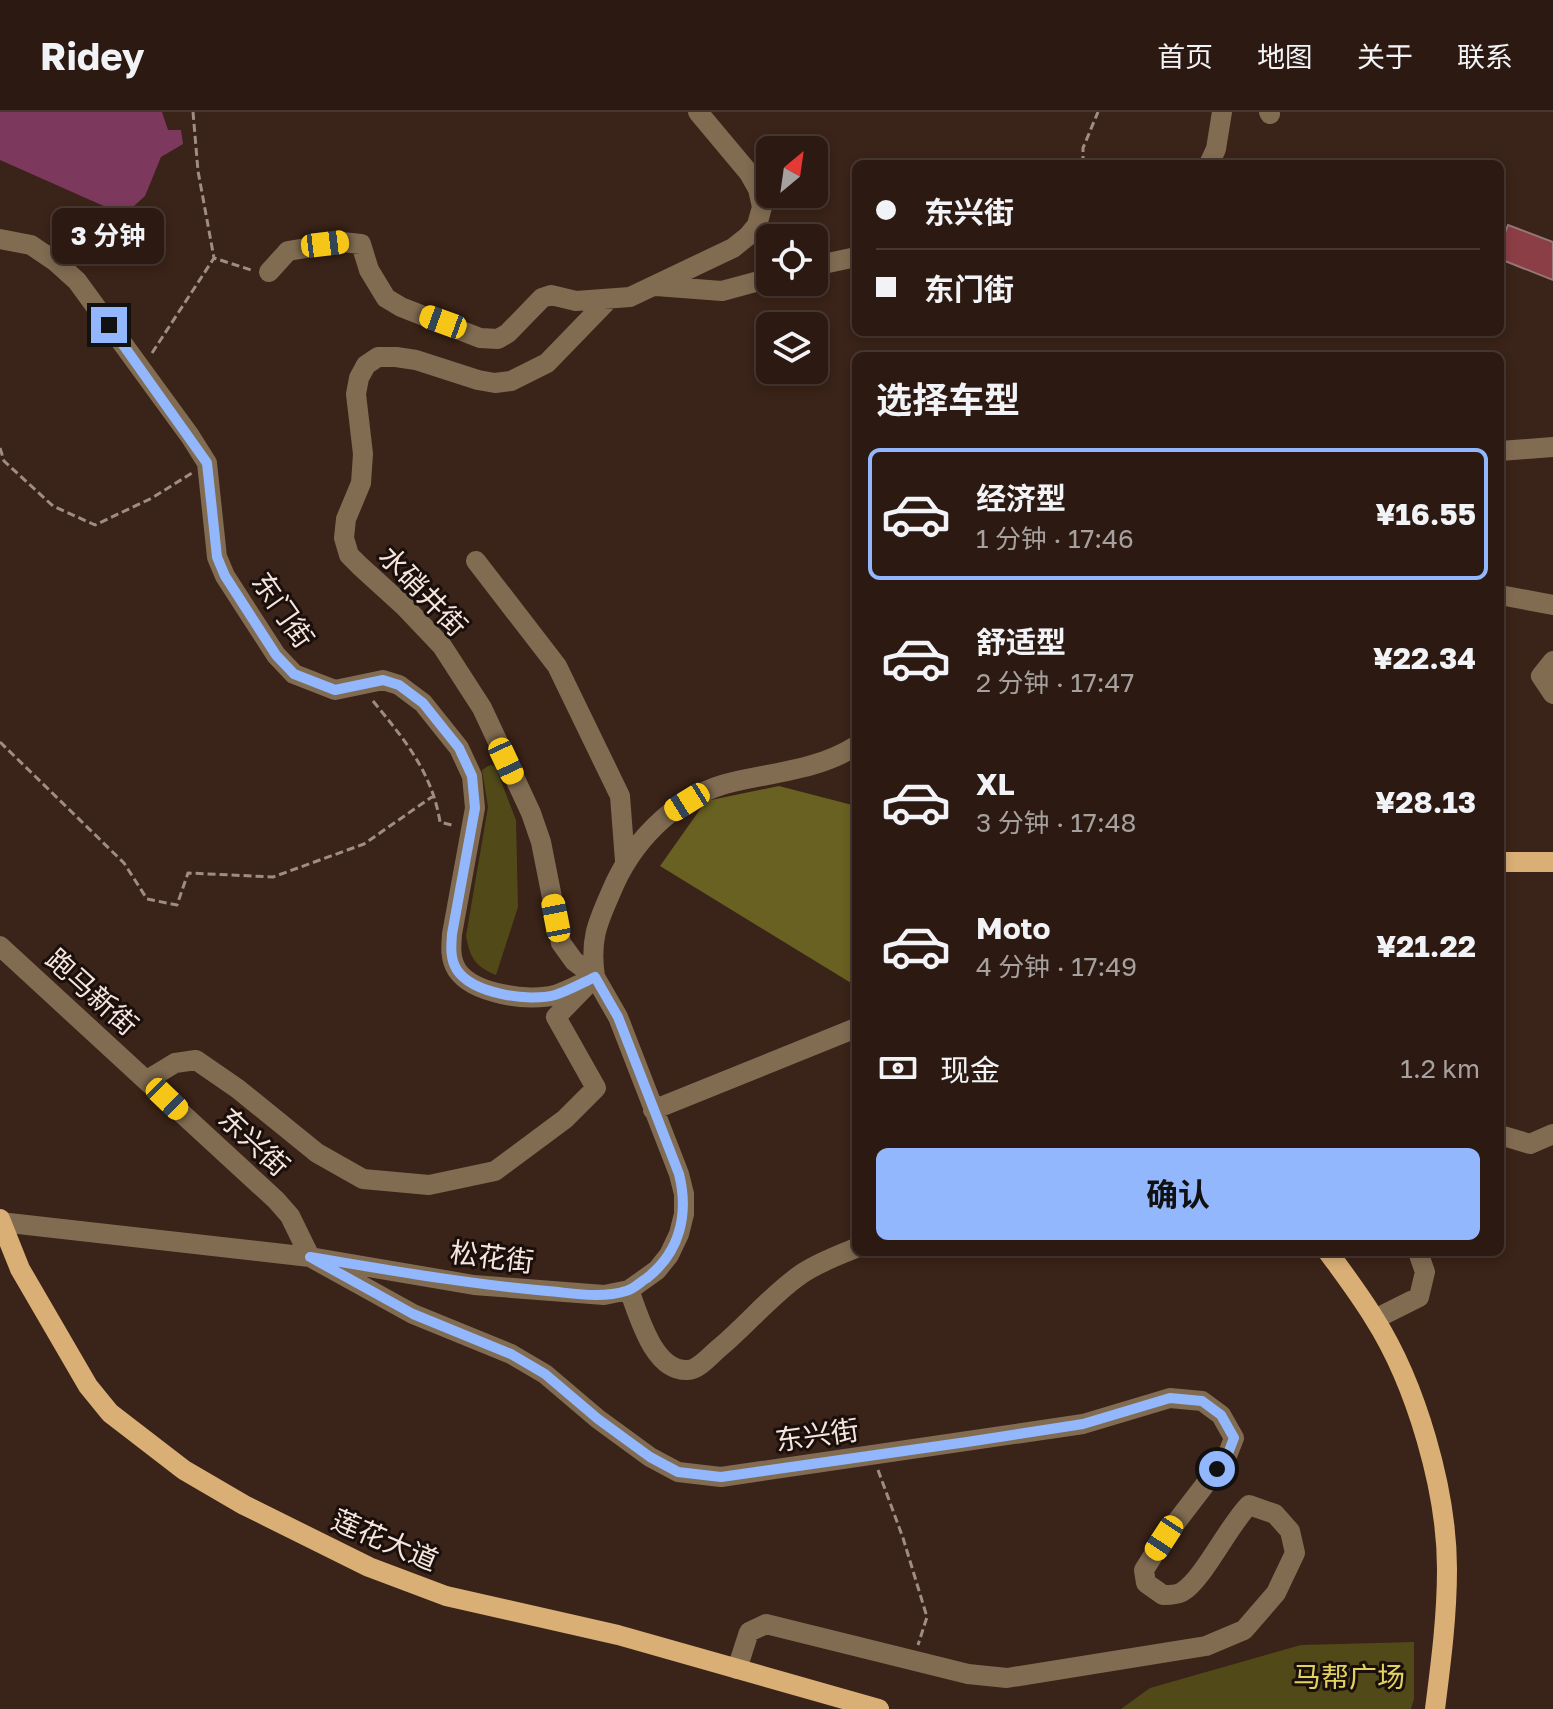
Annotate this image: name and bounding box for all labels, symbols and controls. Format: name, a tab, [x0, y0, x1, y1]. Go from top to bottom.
text: Ridey	[40, 33, 145, 78]
text: 首页	[1157, 40, 1213, 73]
text: 地图	[1257, 40, 1313, 73]
text: 关于	[1357, 40, 1413, 73]
text: 联系	[1457, 40, 1513, 73]
north arrow	[756, 136, 828, 208]
map controls	[756, 136, 828, 384]
text: 东兴街	[924, 194, 1014, 230]
callout: 3 分钟	[53, 209, 165, 265]
text: 3 分钟	[71, 220, 145, 251]
button: locate	[756, 224, 828, 296]
car	[300, 229, 350, 259]
text: 东门街	[924, 271, 1014, 307]
car	[416, 303, 470, 341]
route end	[91, 307, 127, 343]
button: layers	[756, 312, 828, 384]
text: 选择车型	[876, 378, 1020, 421]
icon: car	[880, 478, 952, 550]
text: 经济型	[976, 480, 1066, 516]
text: ¥16.55	[1376, 496, 1476, 532]
text: 1 分钟 · 17:46	[976, 523, 1134, 554]
street label: 水硝井街	[373, 539, 474, 642]
street label: 东门街	[246, 566, 321, 654]
icon: car	[880, 622, 952, 694]
text: 舒适型	[976, 624, 1066, 660]
text: ¥22.34	[1373, 640, 1476, 676]
text: 2 分钟 · 17:47	[976, 667, 1134, 698]
car	[485, 734, 527, 788]
icon: car	[880, 766, 952, 838]
text: XL	[976, 766, 1015, 802]
car	[660, 779, 714, 825]
text: ¥28.13	[1375, 784, 1476, 820]
text: 3 分钟 · 17:48	[976, 807, 1136, 838]
car	[540, 892, 572, 944]
icon: car	[880, 910, 952, 982]
text: Moto	[976, 910, 1051, 946]
text: ¥21.22	[1376, 928, 1476, 964]
street label: 跑马新街	[40, 942, 145, 1041]
text: 4 分钟 · 17:49	[976, 951, 1137, 982]
icon: cash	[876, 1046, 920, 1090]
text: 现金	[940, 1052, 1000, 1088]
text: 1.2 km	[1400, 1053, 1480, 1084]
car	[141, 1074, 193, 1124]
street label: 东兴街	[212, 1101, 296, 1182]
button: 确认	[876, 1148, 1480, 1240]
street label: 松花街	[448, 1235, 536, 1278]
street label: 东兴街	[773, 1412, 861, 1457]
route start	[1199, 1451, 1235, 1487]
street label: 莲花大道	[327, 1502, 443, 1577]
car	[1141, 1511, 1187, 1565]
park label: 马帮广场	[1293, 1660, 1405, 1693]

